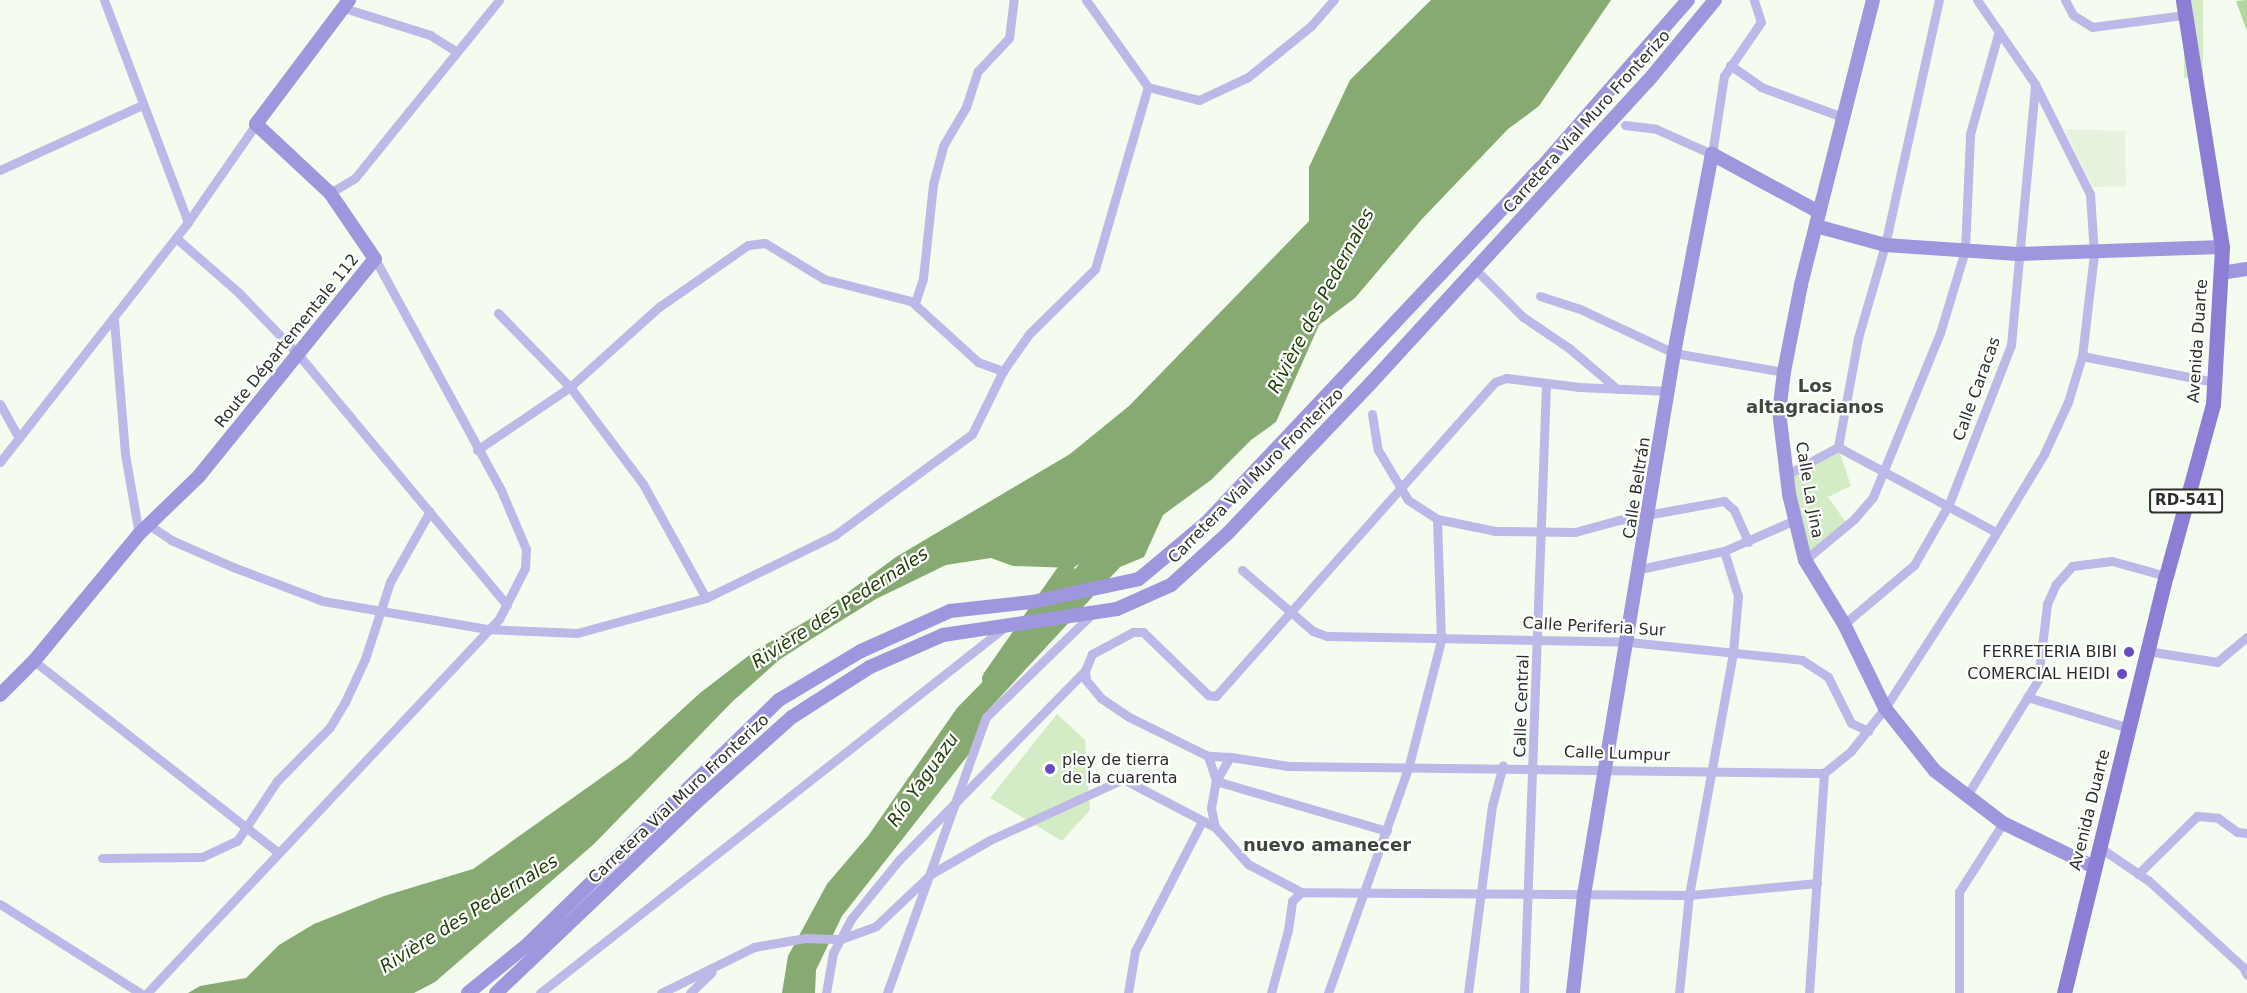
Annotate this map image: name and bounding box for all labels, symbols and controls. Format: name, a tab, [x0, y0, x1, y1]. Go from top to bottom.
street label: Carretera Vial Muro Fronterizo	[1500, 26, 1674, 218]
water label: Rivière des Pedernales	[1263, 205, 1379, 397]
street label: Route Départementale 112	[211, 250, 363, 432]
street label: Avenida Duarte	[2184, 279, 2212, 403]
street label: Calle Caracas	[1949, 334, 2005, 444]
district label: Los altagracianos	[1746, 376, 1884, 418]
street label: Carretera Vial Muro Fronterizo	[1164, 384, 1348, 568]
street label: Calle Beltrán	[1619, 436, 1655, 540]
street label: Calle La Jina	[1791, 440, 1827, 540]
road number: RD-541	[2148, 489, 2224, 513]
water label: Rivière des Pedernales	[748, 543, 932, 673]
street label: Calle Periferia Sur	[1522, 614, 1666, 640]
place label: FERRETERIA BIBI	[1982, 642, 2117, 662]
marker: FERRETERIA BIBI	[2122, 645, 2136, 659]
street label: Calle Central	[1511, 654, 1533, 758]
place label: COMERCIAL HEIDI	[1967, 664, 2110, 684]
marker: COMERCIAL HEIDI	[2115, 667, 2129, 681]
street label: Carretera Vial Muro Fronterizo	[585, 710, 773, 888]
water label: Río Yaguazu	[883, 729, 963, 831]
street label: Calle Lumpur	[1564, 743, 1670, 765]
street label: Avenida Duarte	[2066, 748, 2114, 872]
place label: pley de tierra de la cuarenta	[1062, 750, 1177, 788]
marker: pley de tierra de la cuarenta	[1043, 762, 1057, 776]
district label: nuevo amanecer	[1243, 834, 1411, 856]
water label: Rivière des Pedernales	[376, 850, 562, 978]

